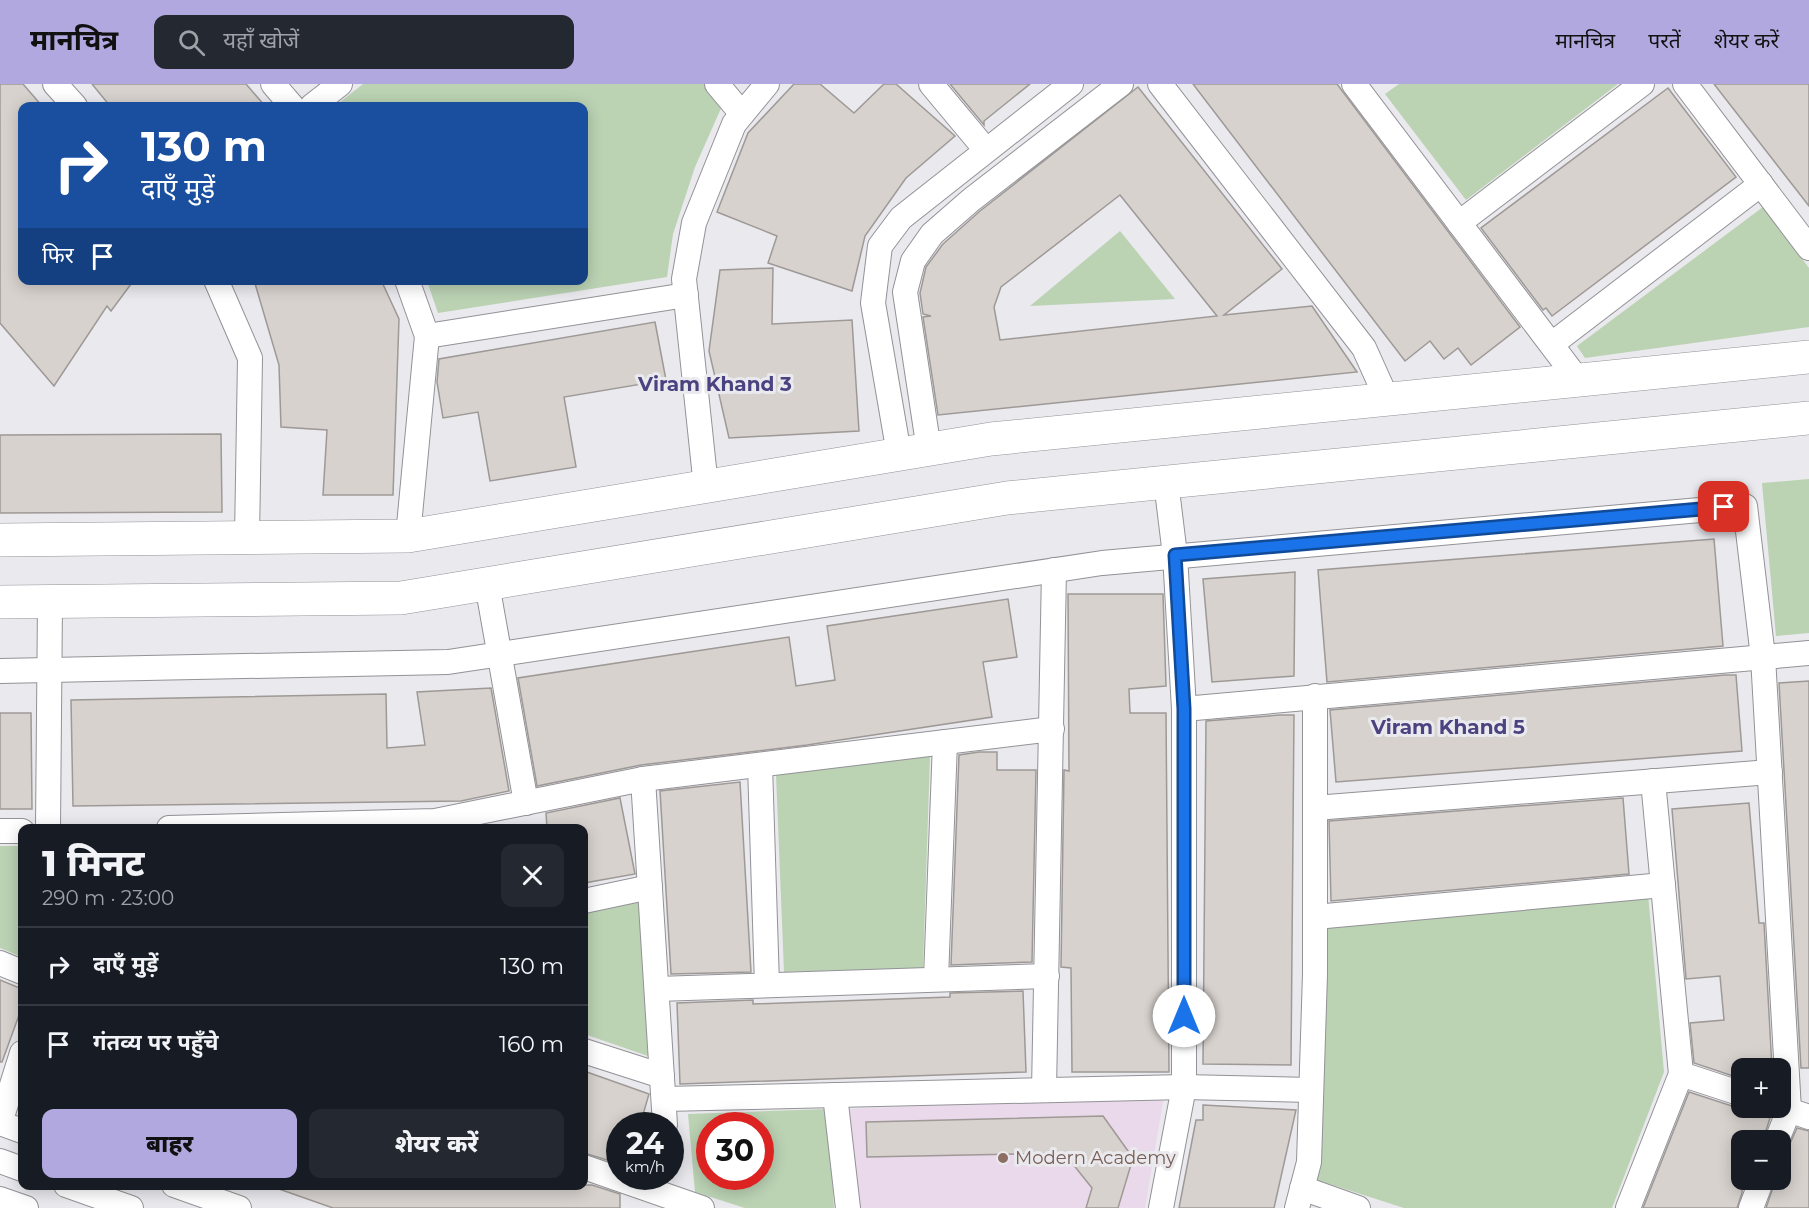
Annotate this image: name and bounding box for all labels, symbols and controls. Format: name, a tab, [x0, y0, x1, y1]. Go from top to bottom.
search box	[154, 15, 574, 69]
text: मानचित्र	[30, 23, 118, 57]
icon: search	[175, 26, 208, 59]
text: यहाँ खोजें	[223, 27, 299, 54]
text: मानचित्र	[1555, 28, 1615, 53]
text: परतें	[1648, 28, 1681, 53]
text: शेयर करें	[1714, 28, 1779, 53]
text: 130 m	[141, 120, 267, 172]
icon: right	[42, 126, 120, 204]
text: दाएँ मुड़ें	[141, 172, 215, 205]
icon: arrive	[86, 240, 119, 273]
text: फिर	[42, 242, 74, 269]
district label: Viram Khand 3	[637, 372, 792, 396]
pin	[1698, 481, 1749, 532]
icon: arrive	[1707, 490, 1740, 523]
district label: Viram Khand 5	[1370, 715, 1525, 739]
text: 1 मिनट	[42, 841, 145, 885]
button: close	[501, 844, 564, 907]
text: 290 m · 23:00	[42, 886, 174, 910]
icon: right	[42, 950, 75, 983]
text: दाएँ मुड़ें	[93, 951, 158, 978]
text: 130 m	[500, 953, 564, 980]
position arrow	[1152, 984, 1216, 1048]
icon: arrive	[42, 1028, 75, 1061]
text: गंतव्य पर पहुँचे	[93, 1029, 219, 1056]
text: 160 m	[499, 1031, 564, 1058]
map controls	[1731, 1058, 1791, 1190]
button: +	[1731, 1058, 1791, 1118]
button: बाहर	[42, 1109, 297, 1178]
button: शेयर करें	[309, 1109, 564, 1178]
speed limit sign: 30	[696, 1112, 774, 1190]
text: 24	[626, 1125, 664, 1162]
button: −	[1731, 1130, 1791, 1190]
place label: Modern Academy	[1015, 1147, 1176, 1169]
marker: Modern Academy	[996, 1151, 1010, 1165]
text: km/h	[625, 1157, 665, 1176]

